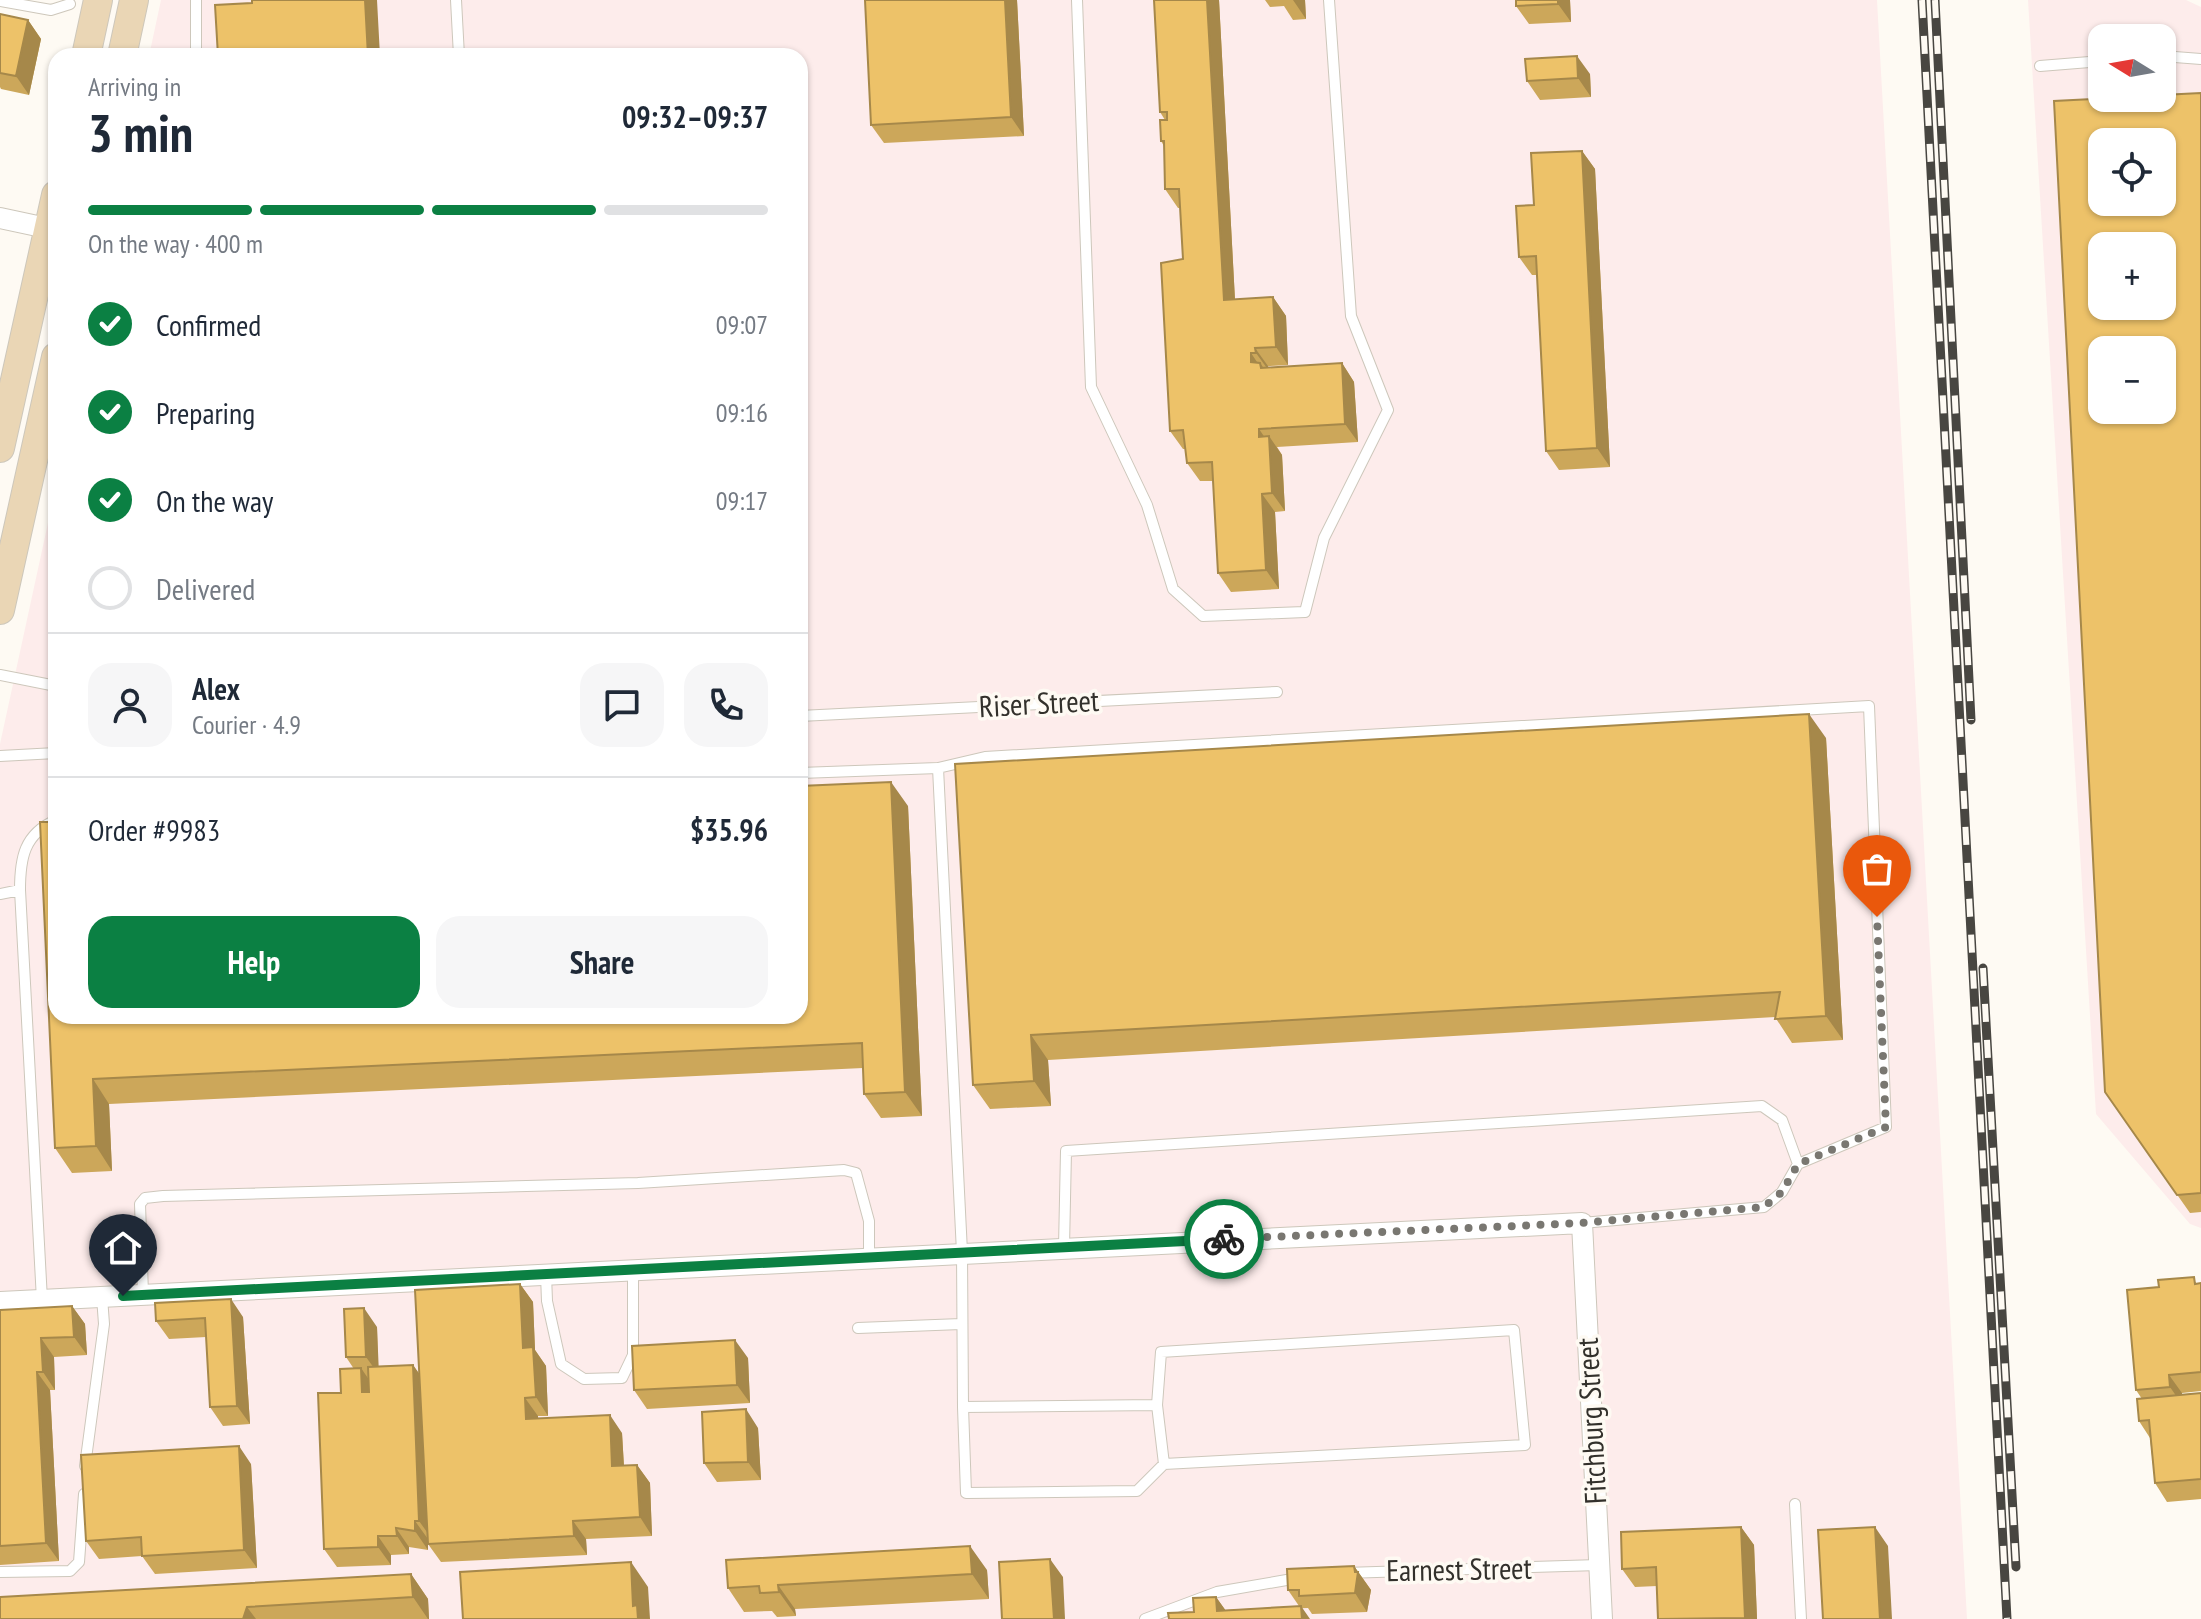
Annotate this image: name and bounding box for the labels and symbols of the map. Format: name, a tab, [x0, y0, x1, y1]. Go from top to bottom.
north arrow	[2088, 24, 2176, 112]
street label: Riser Street	[978, 680, 1101, 725]
pin	[1843, 835, 1911, 917]
courier	[1184, 1199, 1264, 1279]
pin	[89, 1214, 157, 1296]
street label: Fitchburg Street	[1567, 1336, 1614, 1505]
street label: Earnest Street	[1386, 1548, 1533, 1589]

